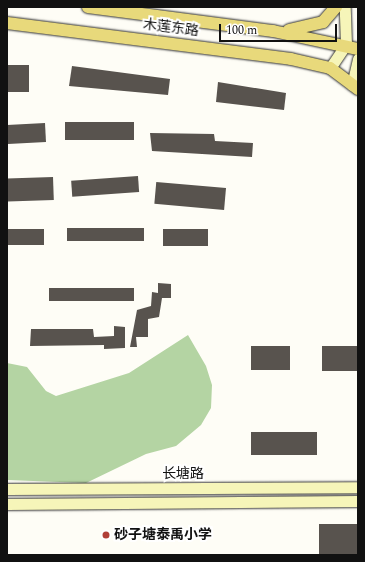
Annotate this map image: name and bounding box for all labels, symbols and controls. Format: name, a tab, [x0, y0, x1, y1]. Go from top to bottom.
street label: 木莲东路	[142, 16, 200, 40]
scale bar	[221, 16, 339, 42]
text: 100 m	[226, 21, 257, 40]
street label: 长塘路	[162, 466, 204, 482]
place label: 砂子塘泰禹小学	[114, 527, 212, 543]
marker: 砂子塘泰禹小学	[101, 530, 111, 540]

